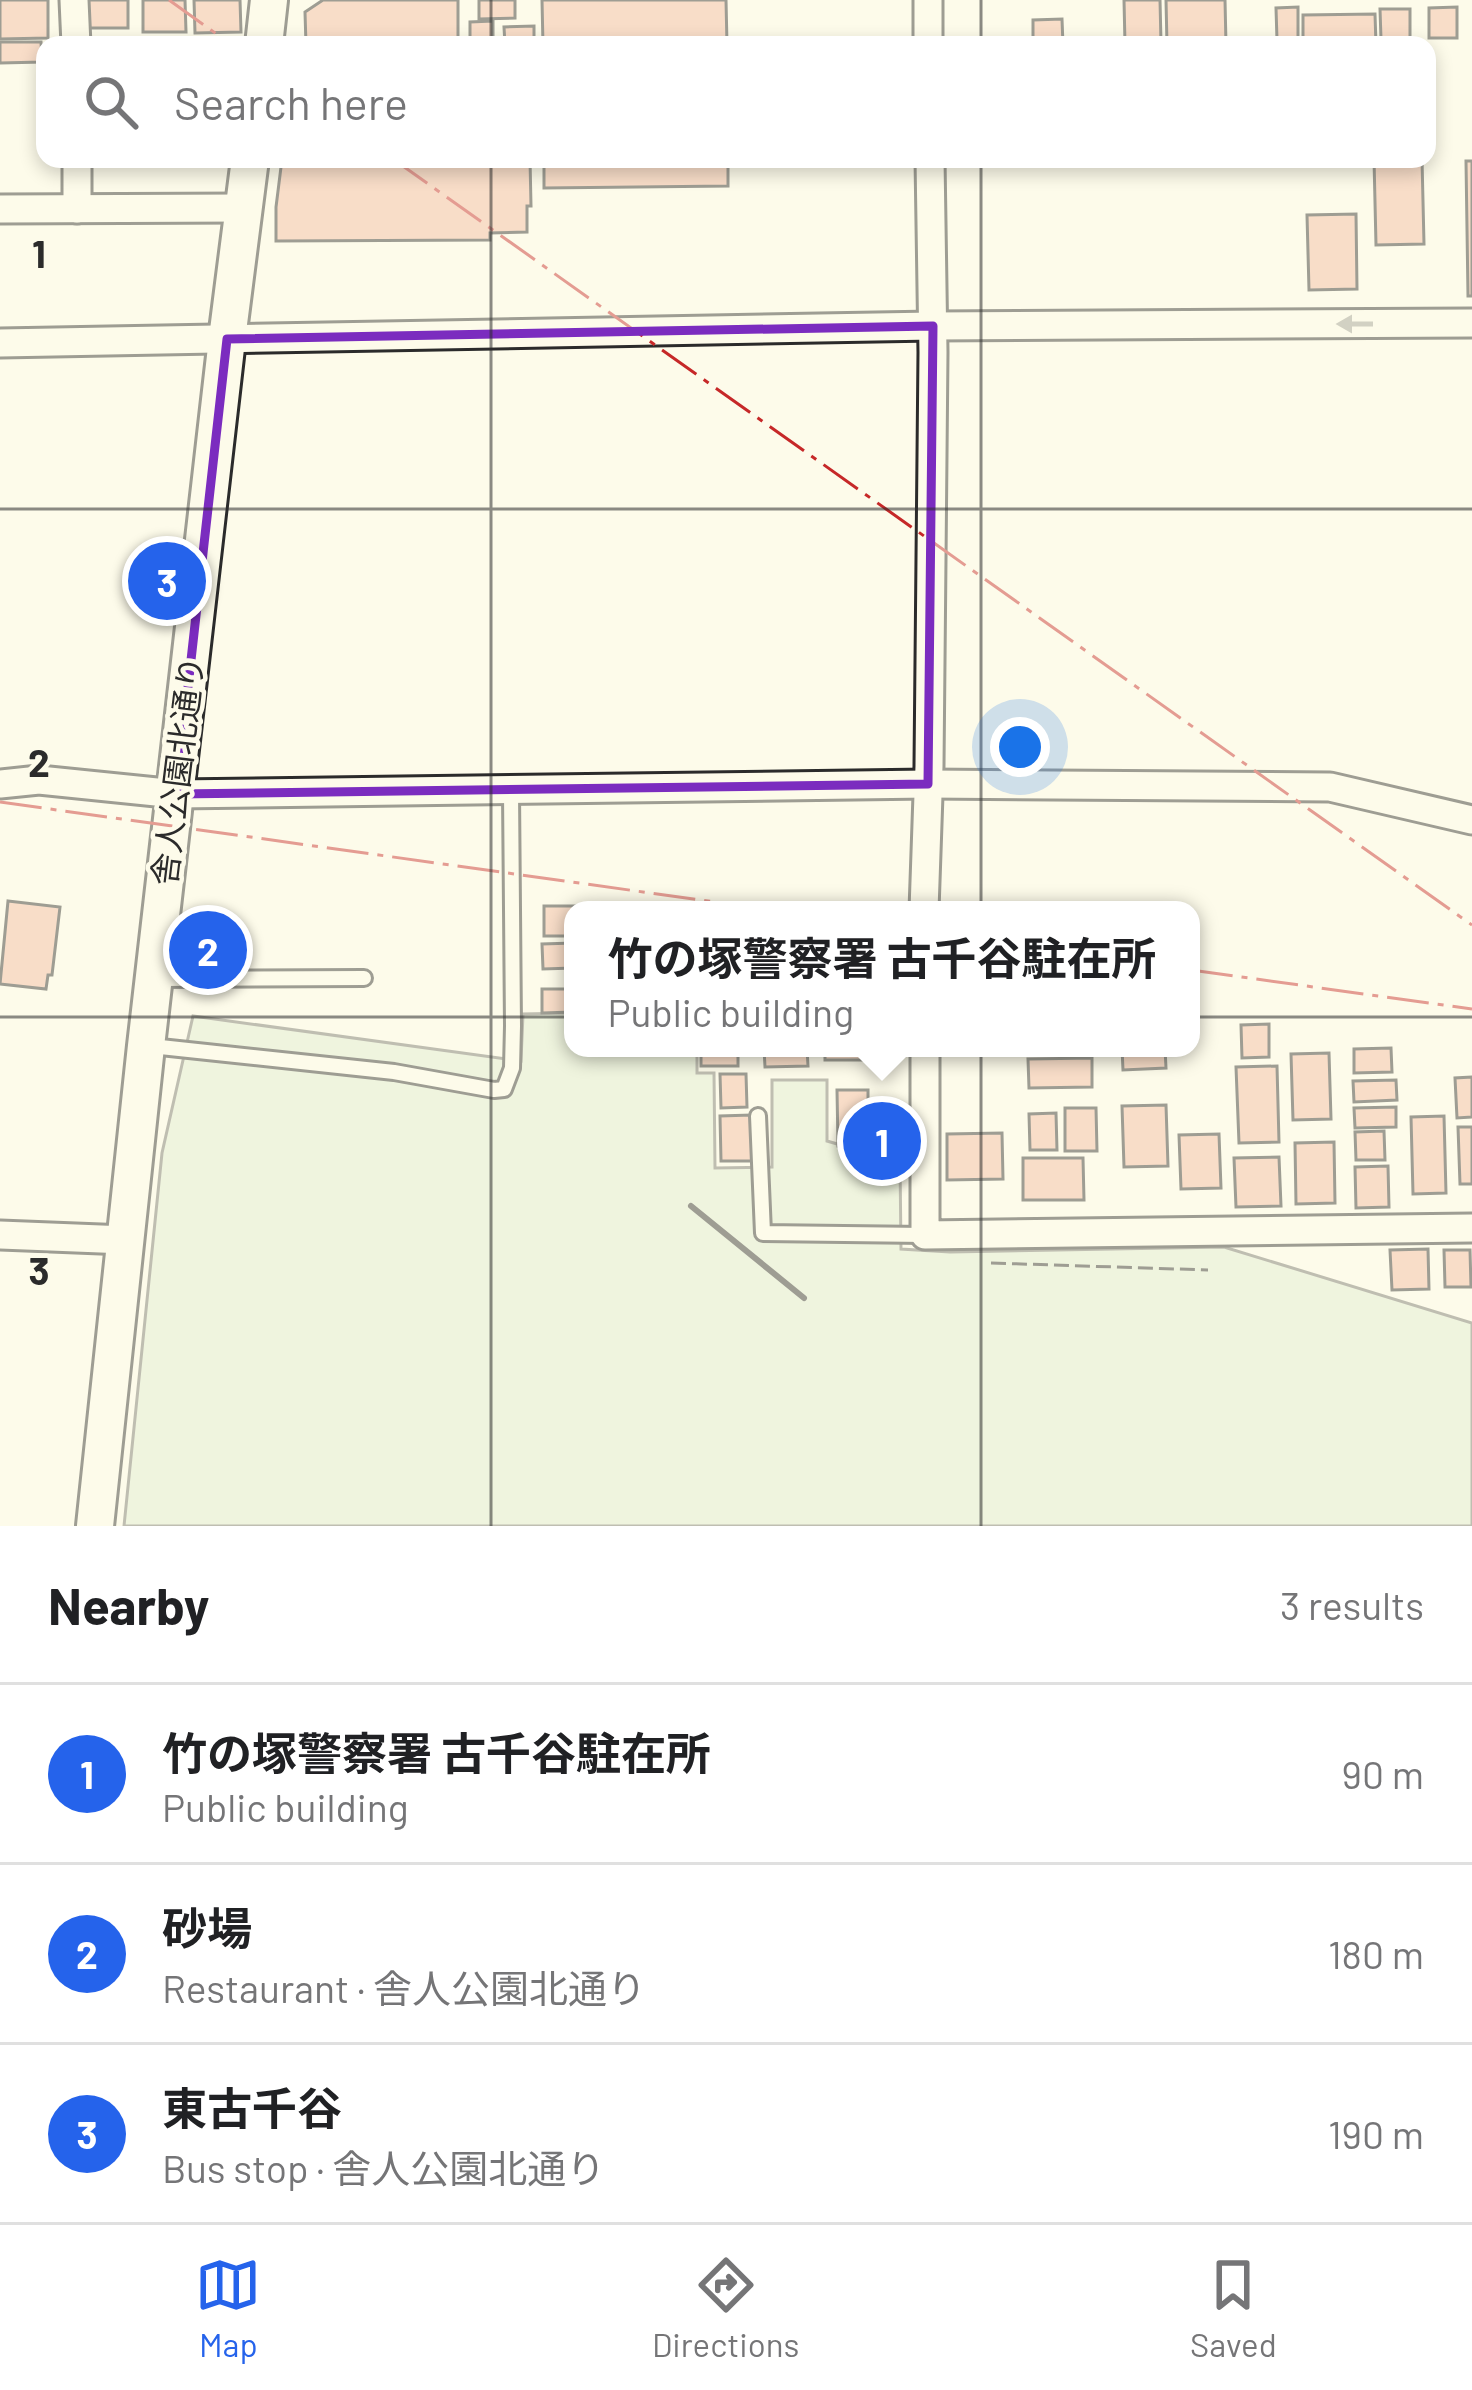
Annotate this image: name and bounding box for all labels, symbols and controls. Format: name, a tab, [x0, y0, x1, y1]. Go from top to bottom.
search box	[36, 36, 1436, 168]
icon: search	[78, 69, 144, 135]
text: Search here	[174, 75, 408, 129]
text: 1	[32, 229, 46, 276]
one-way arrow	[1335, 314, 1373, 333]
pin: 3	[128, 536, 206, 626]
street label: 舎人公園北通り	[143, 654, 211, 888]
your location	[990, 717, 1050, 777]
text: 2	[28, 738, 50, 785]
popup	[564, 901, 1200, 1057]
pin: 2	[169, 905, 247, 995]
text: 竹の塚警察署 古千谷駐在所	[607, 930, 1157, 984]
text: Public building	[607, 988, 854, 1035]
pin: 1	[843, 1096, 921, 1186]
text: 3	[28, 1246, 50, 1293]
text: Nearby	[48, 1574, 209, 1635]
text: 3 results	[1280, 1581, 1424, 1628]
text: 竹の塚警察署 古千谷駐在所	[162, 1725, 711, 1779]
text: 1	[80, 1750, 94, 1797]
text: 90 m	[1342, 1750, 1424, 1797]
text: Public building	[162, 1783, 409, 1830]
text: 砂場	[162, 1900, 252, 1954]
text: 2	[76, 1930, 98, 1977]
text: 180 m	[1328, 1930, 1424, 1977]
text: Restaurant · 舎人公園北通り	[162, 1964, 646, 2011]
text: 東古千谷	[162, 2080, 342, 2134]
text: 3	[76, 2110, 98, 2157]
text: 190 m	[1328, 2110, 1424, 2157]
text: Bus stop · 舎人公園北通り	[162, 2144, 605, 2191]
tab: Map	[195, 2252, 261, 2364]
tab: Directions	[652, 2252, 799, 2364]
tab: Saved	[1190, 2252, 1277, 2364]

